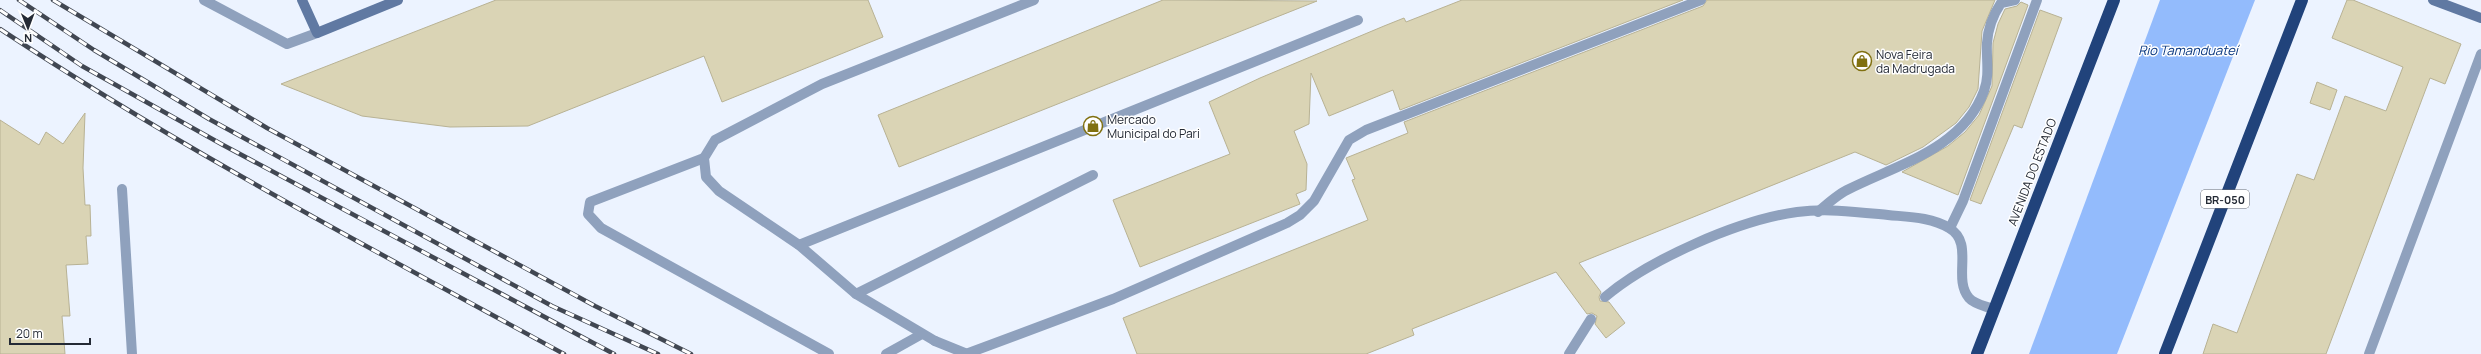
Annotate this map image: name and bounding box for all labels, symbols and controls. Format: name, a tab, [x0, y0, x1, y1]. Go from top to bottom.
north arrow	[8, 8, 48, 48]
text: N	[24, 31, 32, 46]
water label: Rio Tamanduateí	[2138, 41, 2241, 59]
place label: Nova Feira da Madrugada	[1876, 46, 1955, 77]
shop icon: Nova Feira da Madrugada	[1851, 50, 1873, 72]
place label: Mercado Municipal do Pari	[1107, 111, 1200, 142]
shop icon: Mercado Municipal do Pari	[1082, 115, 1104, 137]
street label: AVENIDA DO ESTADO	[2004, 115, 2060, 228]
road number: BR-050	[2201, 190, 2249, 208]
scale bar	[10, 320, 90, 346]
text: 20 m	[16, 325, 43, 342]

